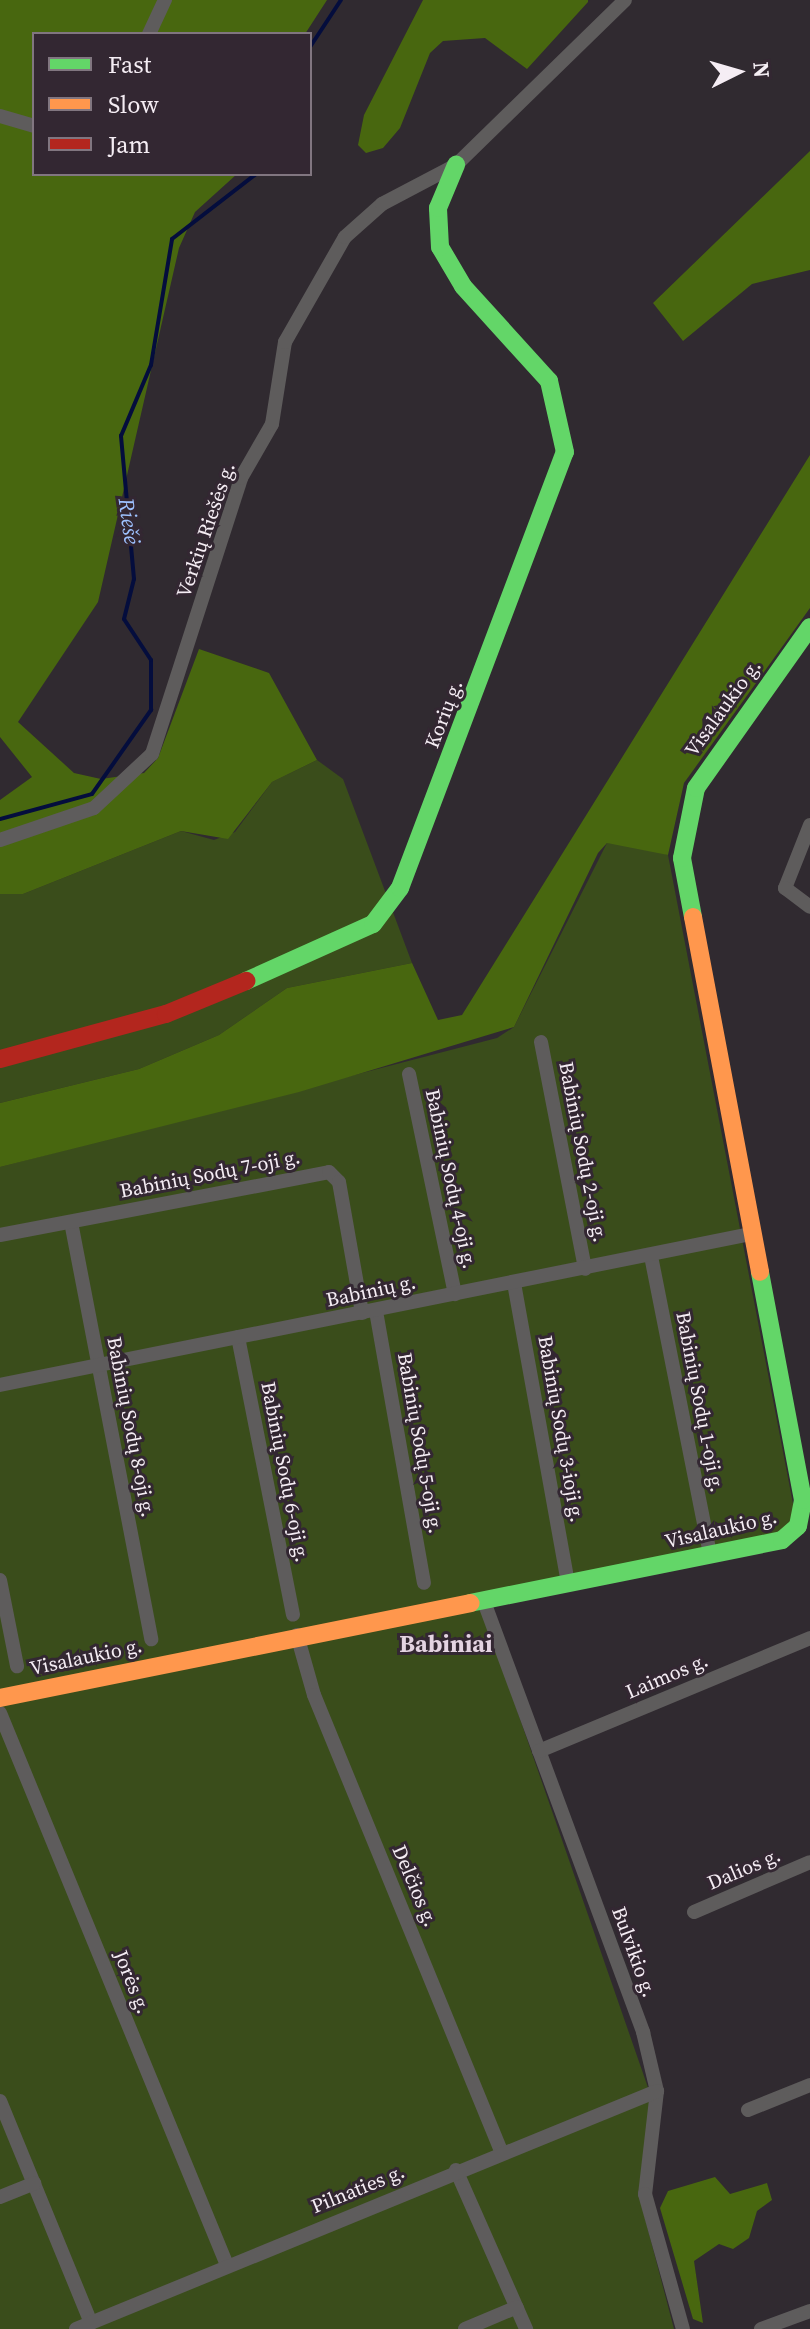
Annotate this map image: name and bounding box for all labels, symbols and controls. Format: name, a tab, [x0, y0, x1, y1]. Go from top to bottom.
legend	[32, 32, 312, 176]
north arrow	[698, 32, 778, 112]
text: Fast	[108, 48, 151, 81]
text: N	[746, 61, 778, 79]
text: Slow	[108, 88, 159, 121]
text: Jam	[108, 128, 150, 161]
street label: Verkių Riešės g.	[172, 459, 240, 601]
water label: Riešė	[113, 496, 145, 546]
street label: Visalaukio g.	[680, 655, 766, 761]
street label: Korių g.	[420, 677, 468, 751]
street label: Babinių Sodų 2-oji g.	[554, 1060, 612, 1244]
street label: Babinių Sodų 4-oji g.	[420, 1087, 482, 1271]
street label: Babinių Sodų 7-oji g.	[118, 1145, 302, 1203]
street label: Babinių g.	[324, 1270, 418, 1312]
street label: Babinių Sodų 1-oji g.	[671, 1310, 729, 1494]
street label: Babinių Sodų 3-ioji g.	[533, 1334, 589, 1524]
street label: Babinių Sodų 8-oji g.	[102, 1335, 160, 1519]
street label: Babinių Sodų 5-oji g.	[392, 1351, 448, 1535]
street label: Babinių Sodų 6-oji g.	[256, 1380, 314, 1564]
street label: Visalaukio g.	[663, 1504, 779, 1554]
district label: Babiniai	[399, 1630, 493, 1658]
street label: Visalaukio g.	[28, 1633, 144, 1681]
street label: Laimos g.	[622, 1648, 712, 1704]
street label: Delčios g.	[387, 1841, 443, 1931]
street label: Dalios g.	[704, 1843, 784, 1895]
street label: Bulvikio g.	[607, 1903, 661, 2001]
street label: Jorės g.	[108, 1947, 156, 2017]
street label: Pilnaties g.	[308, 2159, 408, 2219]

